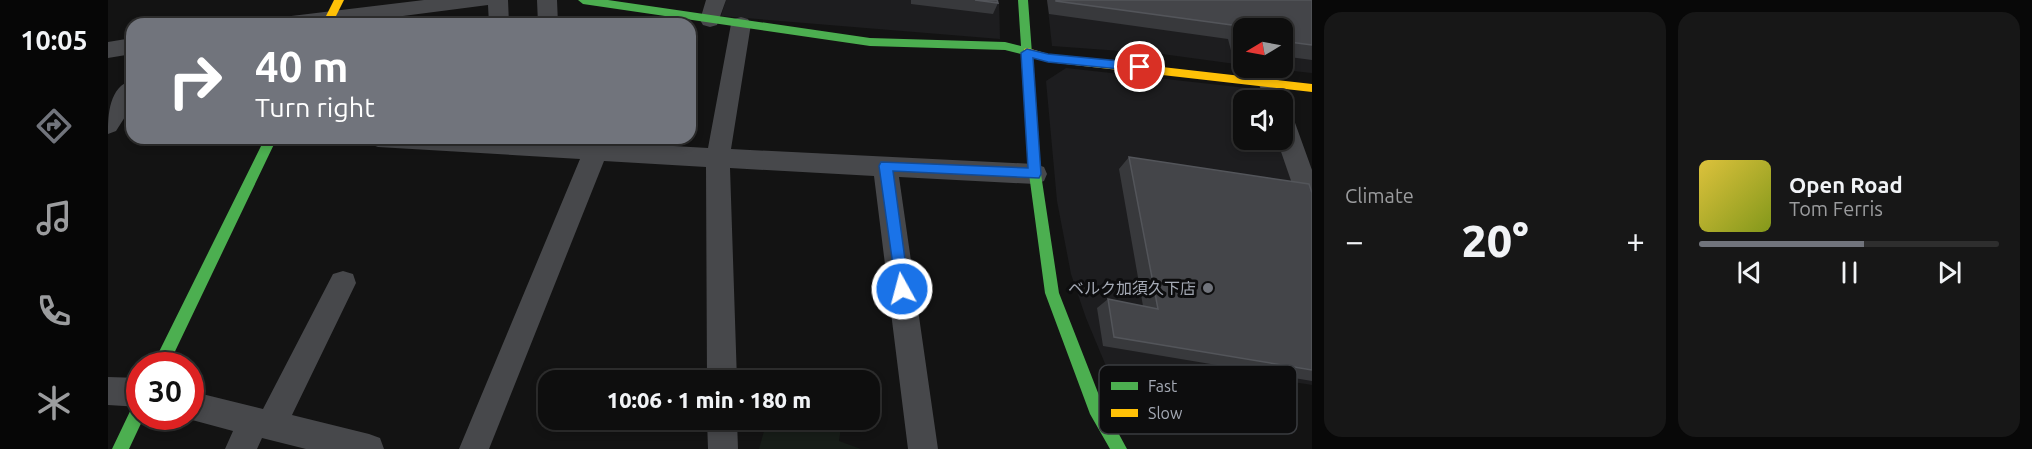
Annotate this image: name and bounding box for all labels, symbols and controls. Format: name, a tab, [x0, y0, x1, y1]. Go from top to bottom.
north arrow	[1233, 18, 1293, 78]
map controls	[1233, 18, 1293, 150]
text: 10:05	[20, 25, 88, 55]
pin	[1114, 41, 1165, 92]
icon: right	[156, 42, 234, 120]
text: 40 m	[255, 43, 349, 90]
icon: arrive	[1123, 50, 1156, 83]
button: sound	[1233, 90, 1293, 150]
text: Turn right	[255, 92, 375, 122]
icon: directions	[33, 105, 75, 147]
text: Open Road	[1789, 172, 1903, 197]
text: Climate	[1345, 184, 1414, 207]
icon: music	[33, 197, 75, 239]
text: Tom Ferris	[1789, 197, 1883, 220]
text: 20°	[1461, 215, 1529, 266]
text: −	[1345, 222, 1364, 259]
text: +	[1626, 222, 1645, 259]
icon: previous	[1733, 256, 1766, 289]
icon: pause	[1833, 256, 1866, 289]
icon: next	[1933, 256, 1966, 289]
position arrow	[870, 257, 934, 321]
place label: ベルク加須久下店	[1068, 279, 1196, 297]
marker: ベルク加須久下店	[1201, 281, 1215, 295]
icon: phone	[33, 290, 75, 332]
speed limit sign: 30	[126, 352, 204, 430]
legend	[1099, 365, 1297, 434]
text: Fast	[1148, 377, 1178, 395]
icon: climate	[33, 382, 75, 424]
text: 10:06 · 1 min · 180 m	[607, 387, 811, 412]
text: Slow	[1148, 404, 1183, 422]

